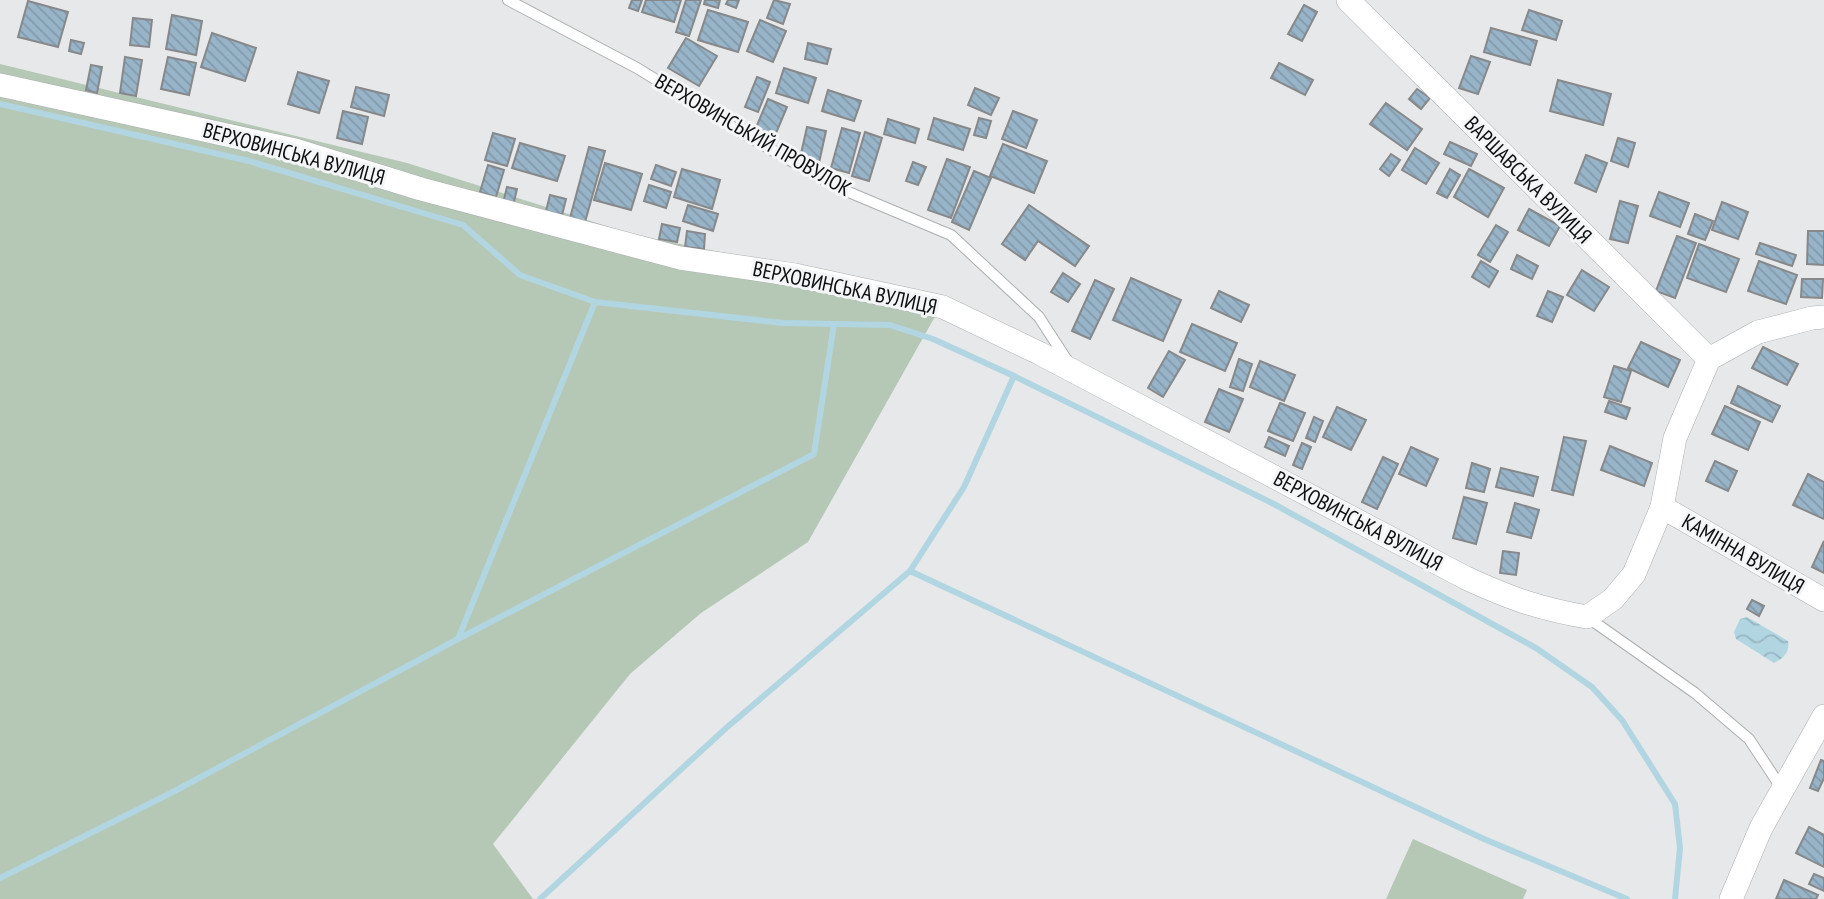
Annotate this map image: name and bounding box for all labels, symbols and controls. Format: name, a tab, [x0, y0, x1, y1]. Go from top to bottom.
street label: ВЕРХОВИНСЬКИЙ ПРОВУЛОК	[650, 67, 856, 202]
street label: ВАРШАВСЬКА ВУЛИЦЯ	[1459, 110, 1598, 249]
street label: ВЕРХОВИНСЬКА ВУЛИЦЯ	[200, 116, 388, 191]
street label: ВЕРХОВИНСЬКА ВУЛИЦЯ	[751, 255, 940, 320]
street label: ВЕРХОВИНСЬКА ВУЛИЦЯ	[1269, 465, 1447, 576]
street label: КАМІННА ВУЛИЦЯ	[1677, 508, 1809, 600]

